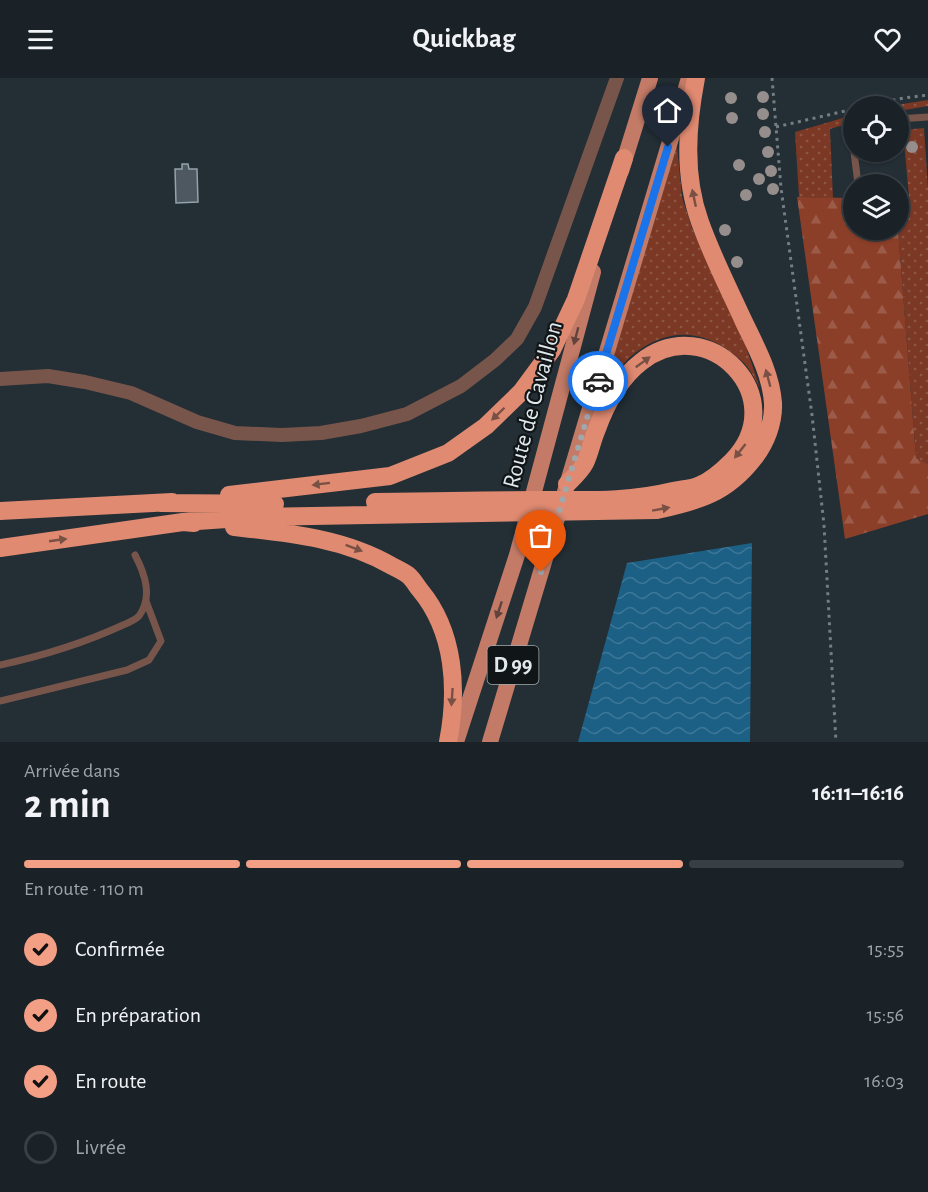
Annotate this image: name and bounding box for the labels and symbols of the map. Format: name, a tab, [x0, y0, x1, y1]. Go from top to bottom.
pin	[642, 85, 693, 147]
one-way arrow	[689, 188, 698, 207]
street label: Route de Cavaillon	[499, 319, 567, 491]
one-way arrow	[571, 327, 580, 345]
courier	[568, 351, 628, 411]
one-way arrow	[636, 356, 651, 368]
one-way arrow	[762, 369, 772, 387]
one-way arrow	[492, 407, 506, 421]
one-way arrow	[734, 444, 746, 459]
one-way arrow	[312, 479, 331, 489]
one-way arrow	[651, 504, 670, 513]
pin	[515, 510, 566, 572]
one-way arrow	[49, 536, 68, 545]
one-way arrow	[345, 544, 363, 554]
one-way arrow	[493, 601, 503, 619]
road number: D 99	[488, 646, 538, 684]
one-way arrow	[447, 688, 457, 707]

